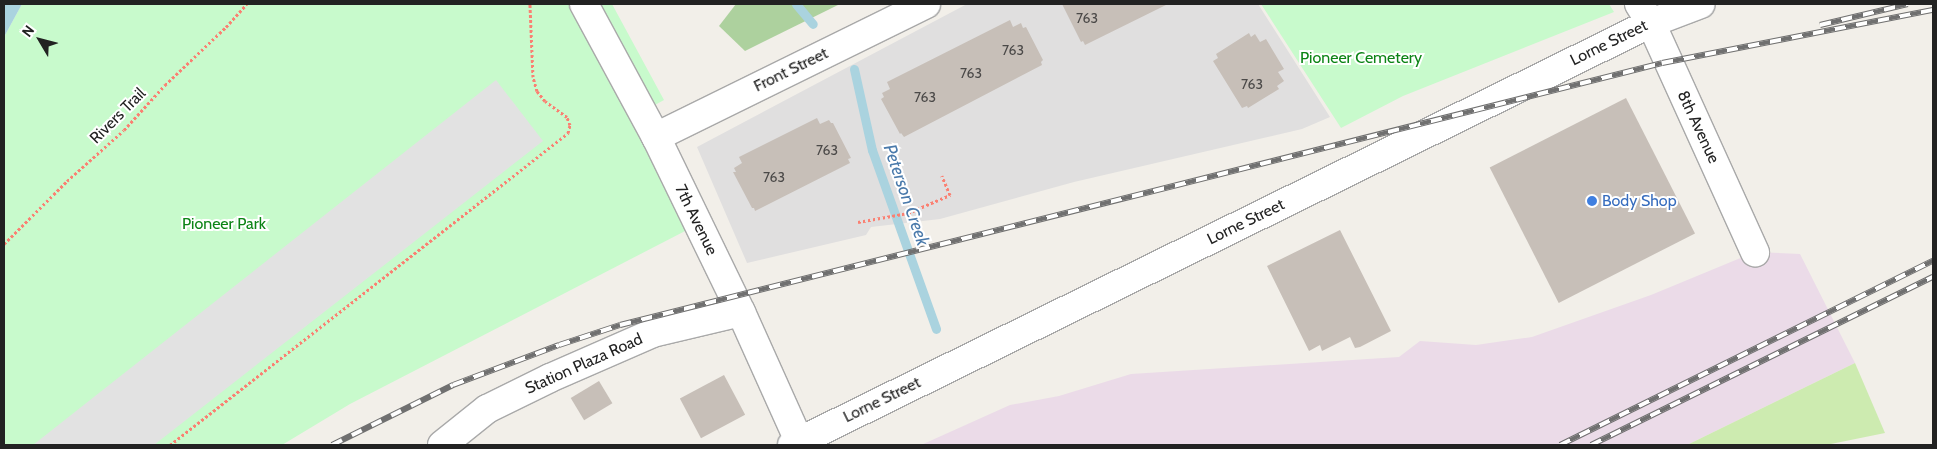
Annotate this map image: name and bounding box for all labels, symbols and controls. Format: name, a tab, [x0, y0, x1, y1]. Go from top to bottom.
house number: 763	[1076, 10, 1098, 26]
north arrow	[15, 15, 65, 65]
street label: Lorne Street	[1567, 16, 1651, 70]
text: N	[18, 22, 38, 40]
house number: 763	[1002, 42, 1024, 58]
street label: Front Street	[751, 44, 831, 96]
park label: Pioneer Cemetery	[1300, 48, 1422, 68]
house number: 763	[960, 65, 982, 81]
house number: 763	[1241, 76, 1263, 92]
street label: Rivers Trail	[86, 84, 150, 148]
street label: 8th Avenue	[1673, 88, 1723, 166]
house number: 763	[914, 89, 936, 105]
water label: Peterson Creek	[879, 141, 933, 249]
house number: 763	[816, 142, 838, 158]
house number: 763	[763, 169, 785, 185]
street label: 7th Avenue	[671, 181, 721, 259]
place label: Body Shop	[1602, 191, 1677, 211]
street label: Lorne Street	[1204, 195, 1288, 249]
marker: Body Shop	[1586, 195, 1598, 207]
park label: Pioneer Park	[182, 214, 266, 234]
street label: Station Plaza Road	[522, 330, 646, 398]
street label: Lorne Street	[840, 373, 924, 427]

